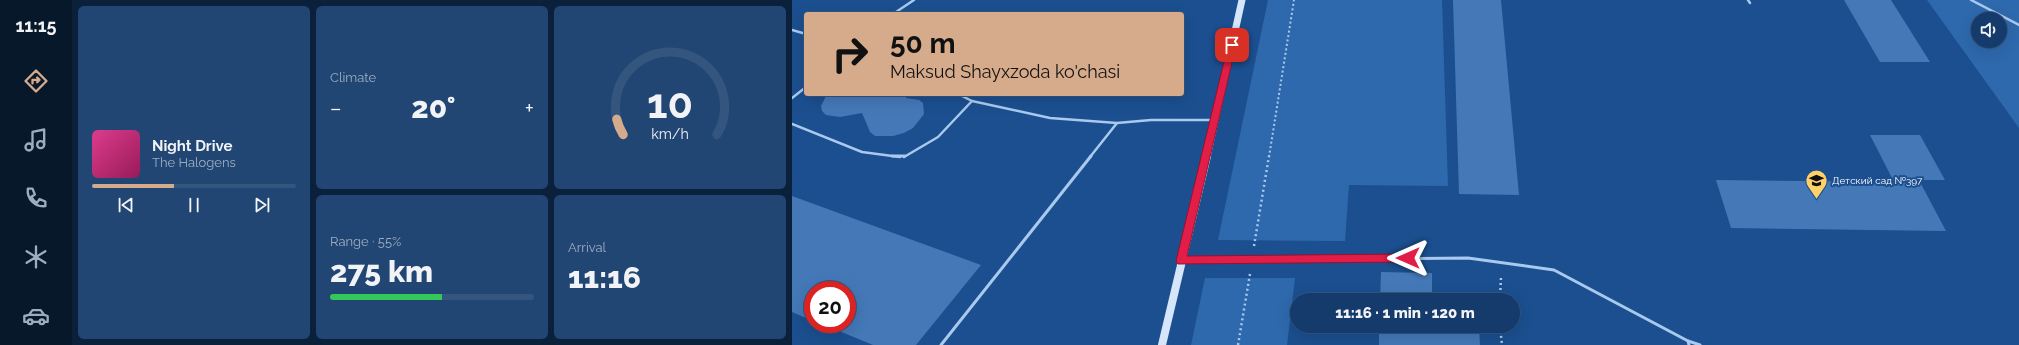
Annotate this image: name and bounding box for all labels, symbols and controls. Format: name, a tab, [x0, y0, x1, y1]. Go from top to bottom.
map controls	[1971, 12, 2007, 48]
button: sound	[1971, 12, 2007, 48]
text: 11:15	[15, 15, 57, 36]
text: 50 m	[890, 27, 956, 60]
icon: right	[824, 28, 876, 80]
pin	[1215, 28, 1249, 62]
icon: arrive	[1221, 34, 1243, 56]
text: Maksud Shayxzoda ko'chasi	[890, 61, 1120, 82]
icon: directions	[22, 67, 50, 95]
text: Climate	[330, 70, 376, 85]
text: 10	[647, 79, 693, 128]
text: 20°	[411, 90, 455, 125]
text: −	[330, 95, 342, 121]
text: +	[525, 95, 534, 121]
icon: music	[22, 126, 50, 154]
text: km/h	[651, 126, 689, 142]
text: Night Drive	[152, 137, 232, 155]
text: The Halogens	[152, 155, 236, 170]
school or university icon: Детский сад №397	[1804, 167, 1830, 200]
place label: Детский сад №397	[1832, 175, 1923, 186]
icon: phone	[22, 184, 50, 212]
icon: previous	[115, 194, 137, 216]
icon: pause	[183, 194, 205, 216]
icon: next	[251, 194, 273, 216]
text: Range · 55%	[330, 234, 401, 249]
position arrow	[1387, 237, 1429, 279]
text: Arrival	[568, 240, 606, 255]
icon: climate	[22, 243, 50, 271]
text: 275 km	[330, 254, 433, 289]
text: 11:16	[568, 260, 641, 295]
speed limit sign: 20	[804, 281, 856, 333]
icon: car	[22, 302, 50, 330]
text: 11:16 · 1 min · 120 m	[1335, 304, 1475, 322]

